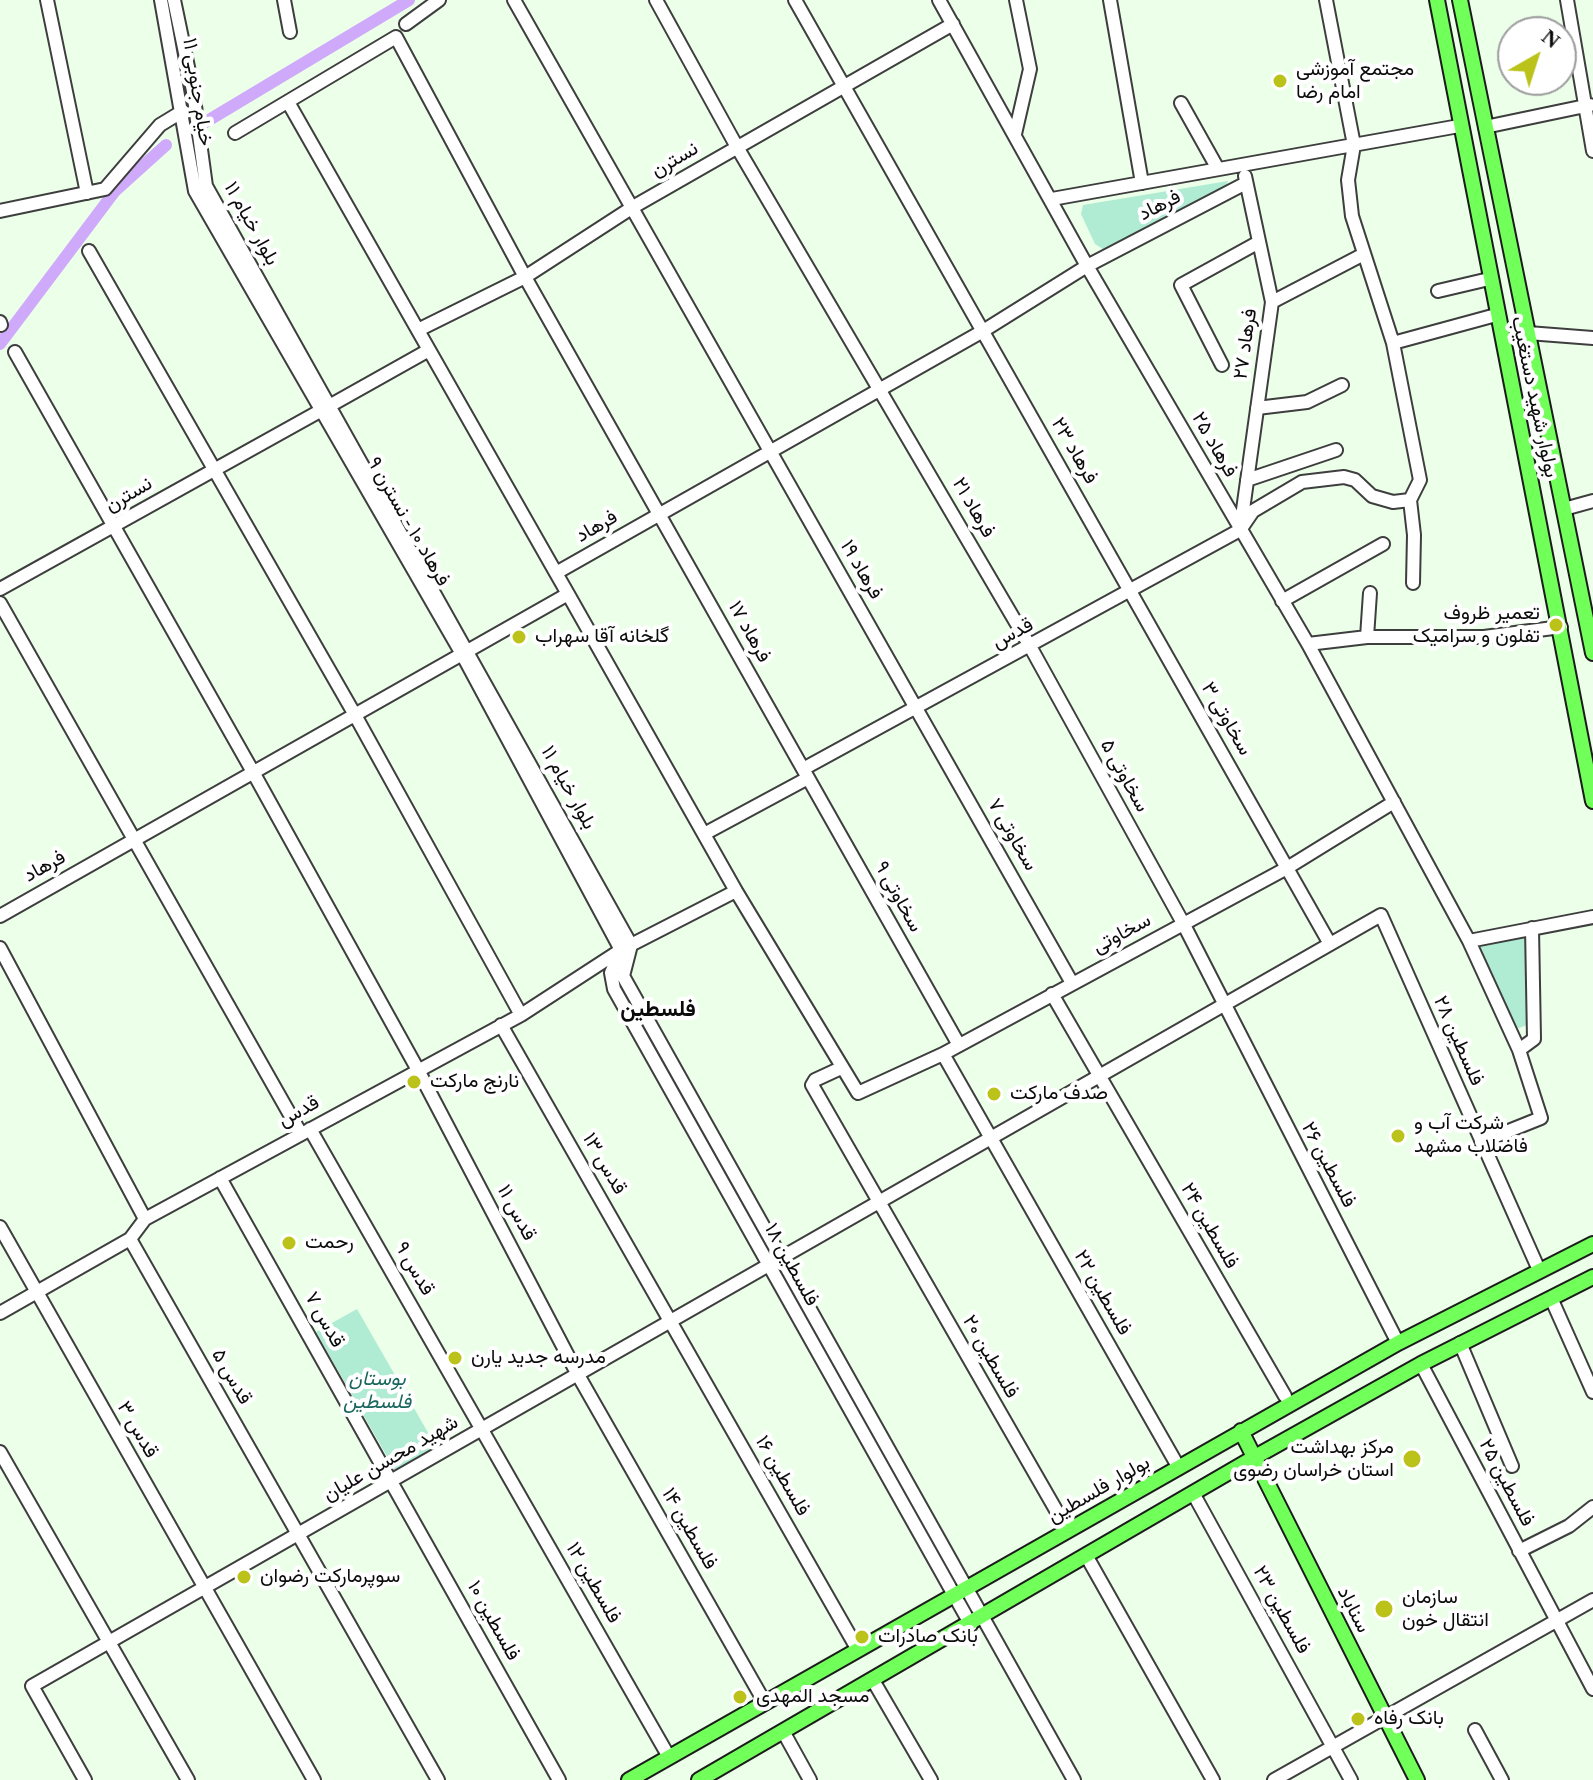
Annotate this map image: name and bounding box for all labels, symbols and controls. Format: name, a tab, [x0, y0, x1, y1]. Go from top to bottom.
north arrow	[1497, 16, 1577, 96]
text: N	[1537, 24, 1565, 53]
street label: خیام جنوبی ۱۱	[177, 36, 217, 148]
place label: مجتمع آموزشی امام رضا	[1296, 58, 1414, 105]
marker: مجتمع آموزشی امام رضا	[1271, 72, 1289, 90]
street label: نسترن	[647, 137, 703, 183]
street label: بلوار خیام ۱۱	[218, 178, 284, 270]
street label: فرهاد	[1135, 185, 1185, 227]
street label: فرهاد ۲۷	[1229, 307, 1263, 381]
street label: بولوار شهید دستغیب	[1505, 314, 1563, 480]
street label: فرهاد ۲۵	[1186, 408, 1242, 482]
street label: فرهاد ۲۳	[1045, 414, 1103, 488]
street label: فرهاد ۱۰ - نسترن ۹	[361, 453, 455, 591]
street label: نسترن	[101, 472, 157, 518]
street label: فرهاد ۲۱	[946, 474, 1000, 542]
street label: فرهاد	[572, 506, 622, 548]
street label: فرهاد ۱۹	[835, 536, 887, 604]
street label: فرهاد ۱۷	[722, 597, 776, 667]
place label: تعمیر ظروف تفلون و سرامیک	[1413, 602, 1540, 649]
street label: قدس	[988, 613, 1038, 655]
marker: تعمیر ظروف تفلون و سرامیک	[1547, 616, 1565, 634]
place label: گلخانه آقا سهراب	[535, 625, 669, 649]
marker: گلخانه آقا سهراب	[510, 628, 528, 646]
street label: سخاوتی ۳	[1195, 678, 1257, 760]
street label: سخاوتی ۵	[1094, 735, 1154, 817]
street label: بلوار خیام ۱۱	[535, 742, 601, 834]
street label: سخاوتی ۷	[982, 795, 1042, 875]
street label: فرهاد	[20, 846, 70, 888]
street label: سخاوتی ۹	[869, 857, 927, 937]
street label: سخاوتی	[1089, 909, 1155, 959]
street label: فلسطین ۲۸	[1428, 993, 1488, 1089]
district label: فلسطین	[620, 997, 696, 1023]
place label: نارنج مارکت	[430, 1070, 519, 1094]
marker: نارنج مارکت	[405, 1073, 423, 1091]
place label: صدف مارکت	[1010, 1082, 1108, 1106]
marker: صدف مارکت	[985, 1085, 1003, 1103]
street label: قدس	[274, 1091, 324, 1133]
place label: شرکت آب و فاضلاب مشهد	[1414, 1112, 1528, 1159]
street label: فلسطین ۲۶	[1295, 1118, 1361, 1212]
marker: شرکت آب و فاضلاب مشهد	[1389, 1127, 1407, 1145]
street label: قدس ۱۳	[577, 1129, 631, 1199]
street label: فلسطین ۲۴	[1175, 1179, 1243, 1273]
street label: قدس ۱۱	[491, 1181, 541, 1245]
street label: فلسطین ۱۸	[758, 1219, 824, 1311]
place label: رحمت	[305, 1231, 354, 1255]
marker: رحمت	[280, 1234, 298, 1252]
street label: قدس ۹	[389, 1238, 439, 1300]
street label: فلسطین ۲۲	[1068, 1246, 1136, 1340]
street label: قدس ۷	[299, 1288, 349, 1352]
street label: فلسطین ۲۰	[957, 1311, 1023, 1403]
street label: قدس ۵	[206, 1345, 256, 1409]
place label: مدرسه جدید یارن	[471, 1346, 606, 1370]
marker: مدرسه جدید یارن	[446, 1349, 464, 1367]
park label: بوستان فلسطین	[343, 1368, 411, 1415]
street label: قدس ۳	[111, 1397, 163, 1463]
street label: شهید محسن علیان	[319, 1411, 463, 1507]
street label: فلسطین ۱۶	[749, 1432, 815, 1520]
street label: فلسطین ۲۵	[1473, 1435, 1539, 1531]
place label: مرکز بهداشت استان خراسان رضوی	[1233, 1436, 1394, 1483]
marker: مرکز بهداشت استان خراسان رضوی	[1401, 1448, 1423, 1470]
street label: بولوار فلسطین	[1044, 1451, 1154, 1529]
street label: فلسطین ۱۴	[656, 1484, 722, 1574]
street label: فلسطین ۱۲	[560, 1538, 626, 1628]
street label: فلسطین ۲۳	[1247, 1562, 1315, 1658]
place label: سوپرمارکت رضوان	[260, 1565, 400, 1589]
marker: سوپرمارکت رضوان	[235, 1568, 253, 1586]
street label: فلسطین ۱۰	[461, 1577, 525, 1665]
street label: سناباد	[1331, 1583, 1375, 1637]
place label: سازمان انتقال خون	[1402, 1586, 1489, 1633]
marker: سازمان انتقال خون	[1373, 1598, 1395, 1620]
place label: بانک صادرات	[878, 1625, 978, 1649]
marker: بانک صادرات	[853, 1628, 871, 1646]
place label: مسجد المهدی	[756, 1685, 869, 1709]
marker: مسجد المهدی	[731, 1688, 749, 1706]
place label: بانک رفاه	[1374, 1707, 1444, 1731]
marker: بانک رفاه	[1349, 1710, 1367, 1728]

